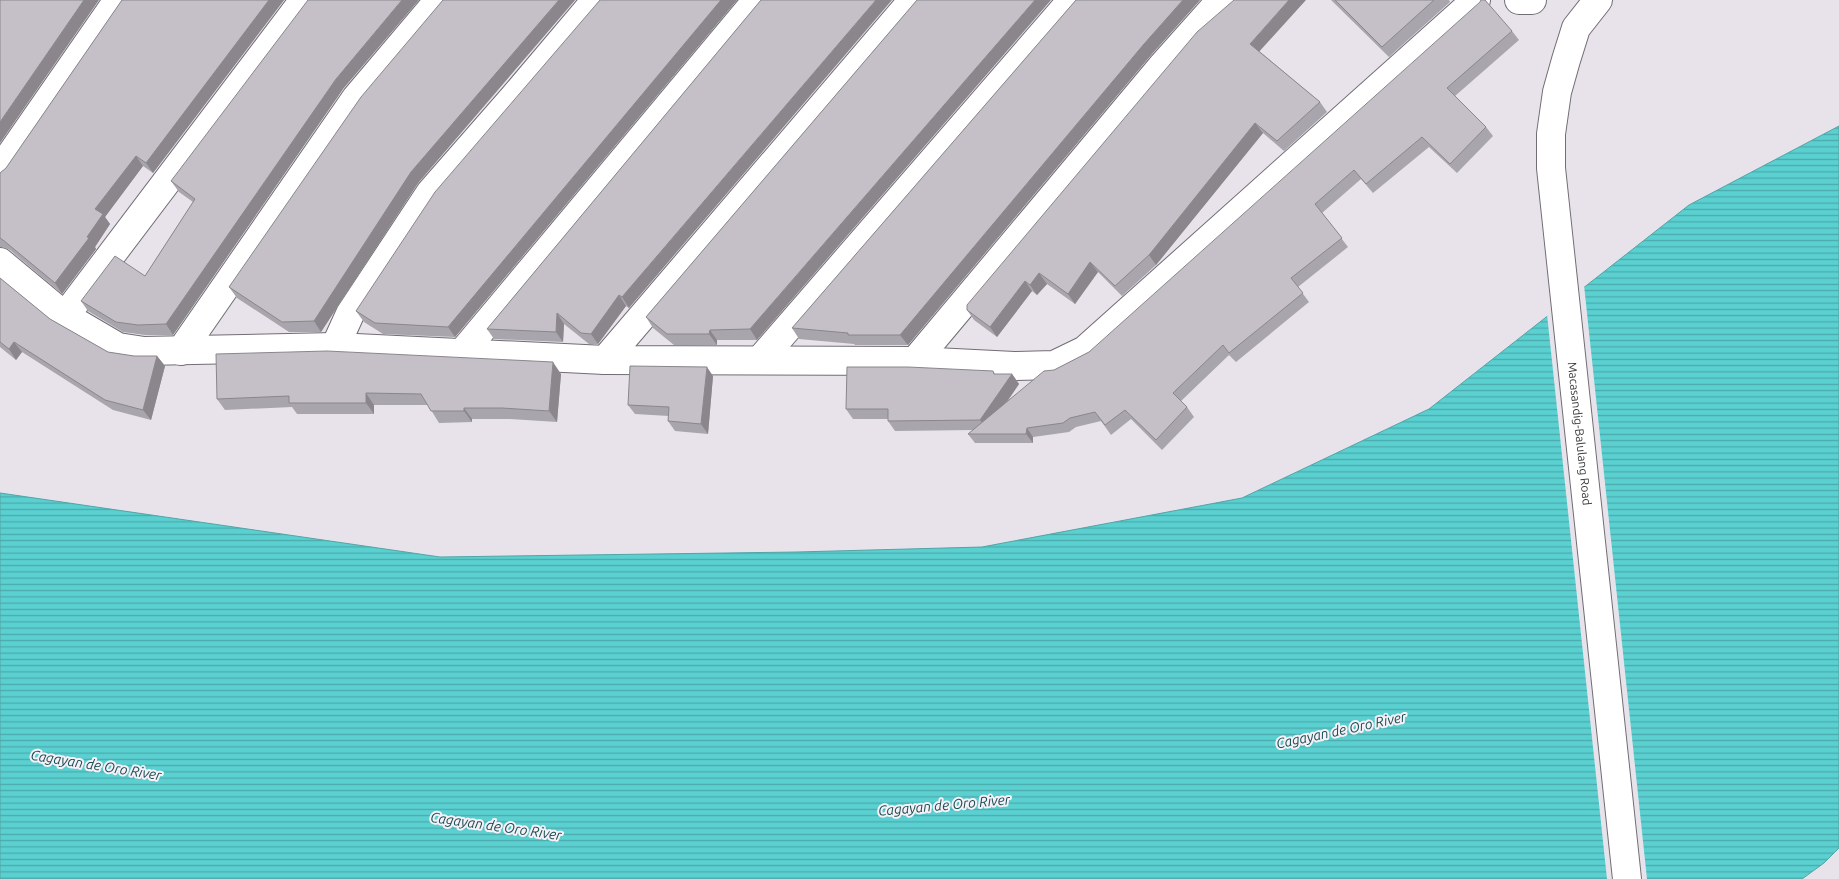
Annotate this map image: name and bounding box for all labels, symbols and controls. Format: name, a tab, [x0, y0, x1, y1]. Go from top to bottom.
street label: Macasandig-Balulang Road	[1566, 361, 1594, 506]
water label: Cagayan de Oro River	[1275, 708, 1408, 752]
water label: Cagayan de Oro River	[29, 747, 163, 783]
water label: Cagayan de Oro River	[877, 791, 1011, 819]
water label: Cagayan de Oro River	[429, 809, 563, 843]

